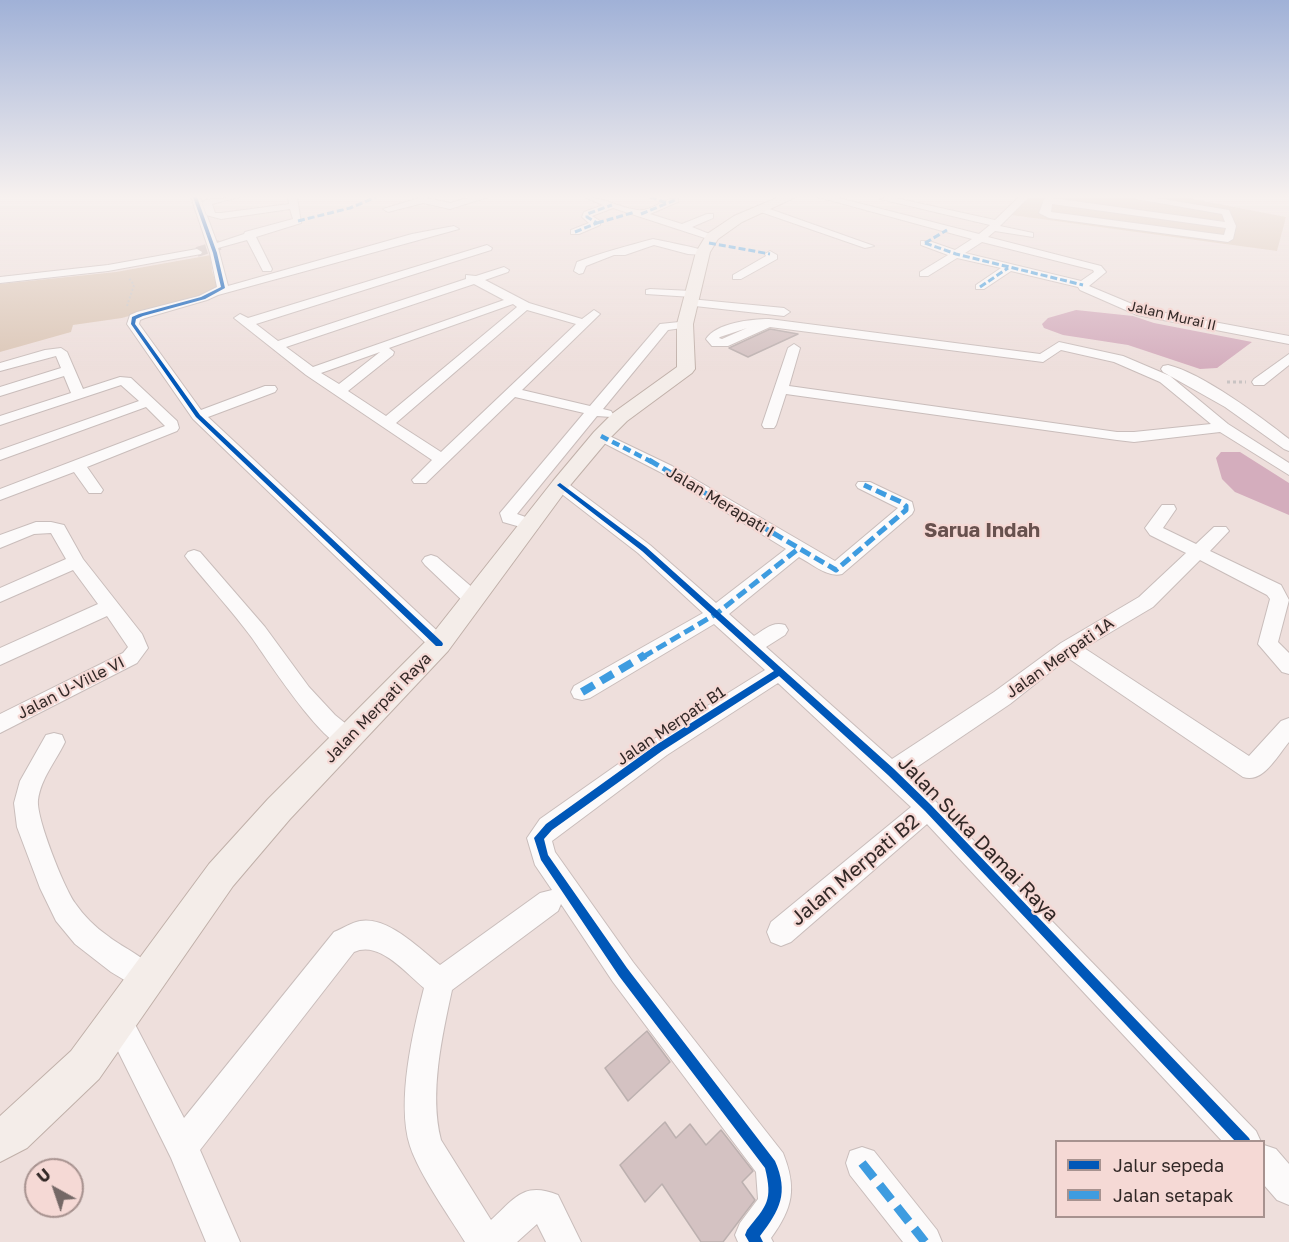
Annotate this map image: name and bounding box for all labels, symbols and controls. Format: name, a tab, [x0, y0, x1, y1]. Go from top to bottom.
street label: Jalan Murai II	[1126, 298, 1218, 334]
street label: Jalan Merapati I	[663, 462, 777, 542]
district label: Sarua Indah	[924, 519, 1040, 543]
street label: Jalan Merpati 1A	[1002, 614, 1118, 702]
street label: Jalan Merpati Raya	[321, 649, 435, 767]
street label: Jalan U-Ville VI	[14, 653, 128, 723]
street label: Jalan Merpati B1	[613, 683, 729, 769]
street label: Jalan Suka Damai Raya	[893, 751, 1063, 927]
street label: Jalan Merpati B2	[786, 809, 924, 931]
legend	[1055, 1140, 1265, 1218]
text: Jalur sepeda	[1113, 1154, 1224, 1176]
north arrow	[24, 1158, 84, 1218]
text: U	[33, 1164, 55, 1187]
text: Jalan setapak	[1113, 1184, 1233, 1206]

